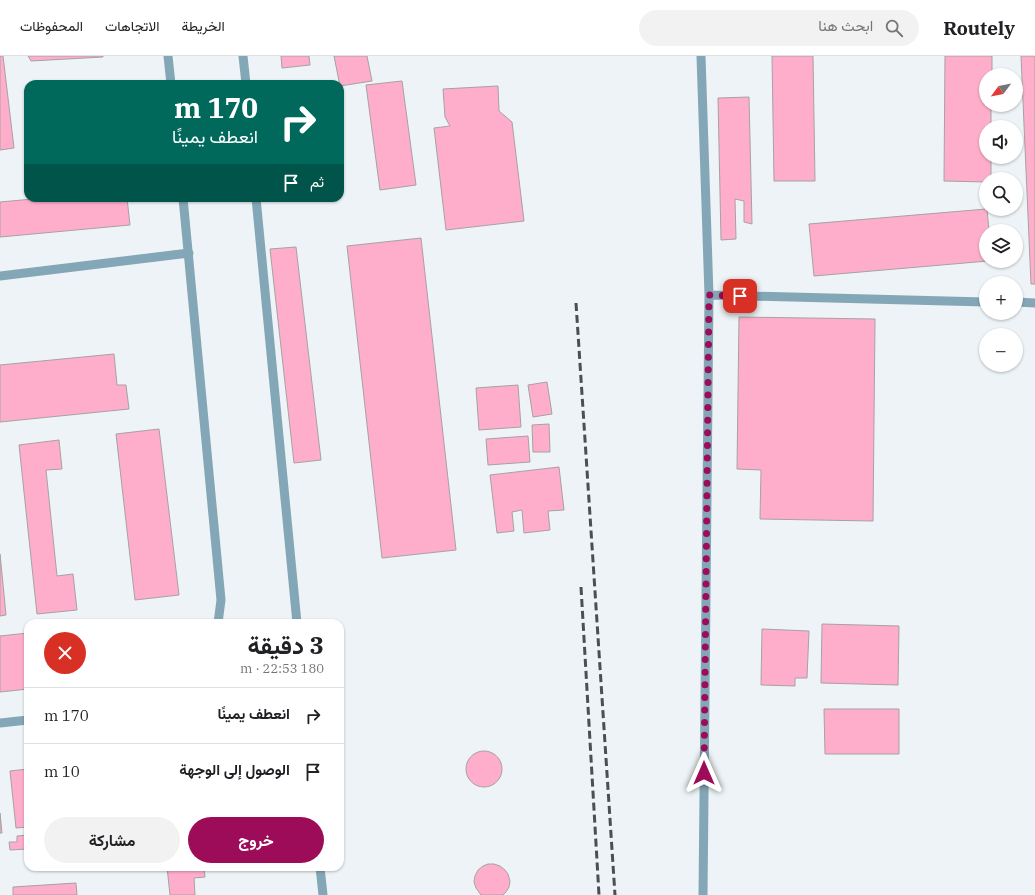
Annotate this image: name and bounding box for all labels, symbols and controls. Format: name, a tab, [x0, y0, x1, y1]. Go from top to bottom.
search box	[639, 10, 919, 46]
text: ابحث هنا	[818, 16, 873, 35]
text: Routely	[943, 16, 1015, 40]
text: المحفوظات	[20, 17, 83, 35]
text: الاتجاهات	[105, 17, 159, 35]
text: الخريطة	[181, 17, 225, 35]
icon: search	[883, 17, 905, 39]
north arrow	[979, 68, 1023, 112]
map controls	[979, 68, 1023, 372]
text: 170 m	[174, 89, 258, 126]
icon: right	[272, 96, 324, 148]
button: sound	[979, 120, 1023, 164]
text: انعطف يمينًا	[172, 125, 258, 148]
icon: arrive	[280, 172, 302, 194]
text: ثم	[310, 172, 324, 191]
button: search	[979, 172, 1023, 216]
button: layers	[979, 224, 1023, 268]
button: +	[979, 276, 1023, 320]
pin	[723, 279, 757, 313]
icon: arrive	[729, 285, 751, 307]
button: −	[979, 328, 1023, 372]
text: 3 دقيقة	[247, 629, 324, 661]
button: close	[44, 632, 86, 674]
text: 180 m · 22:53	[240, 660, 324, 677]
text: انعطف يمينًا	[217, 704, 290, 723]
icon: right	[302, 705, 324, 727]
text: 170 m	[44, 706, 89, 725]
position arrow	[683, 752, 725, 794]
text: الوصول إلى الوجهة	[179, 760, 290, 779]
icon: arrive	[302, 761, 324, 783]
text: 10 m	[44, 762, 80, 781]
button: مشاركة	[44, 817, 180, 863]
button: خروج	[188, 817, 324, 863]

